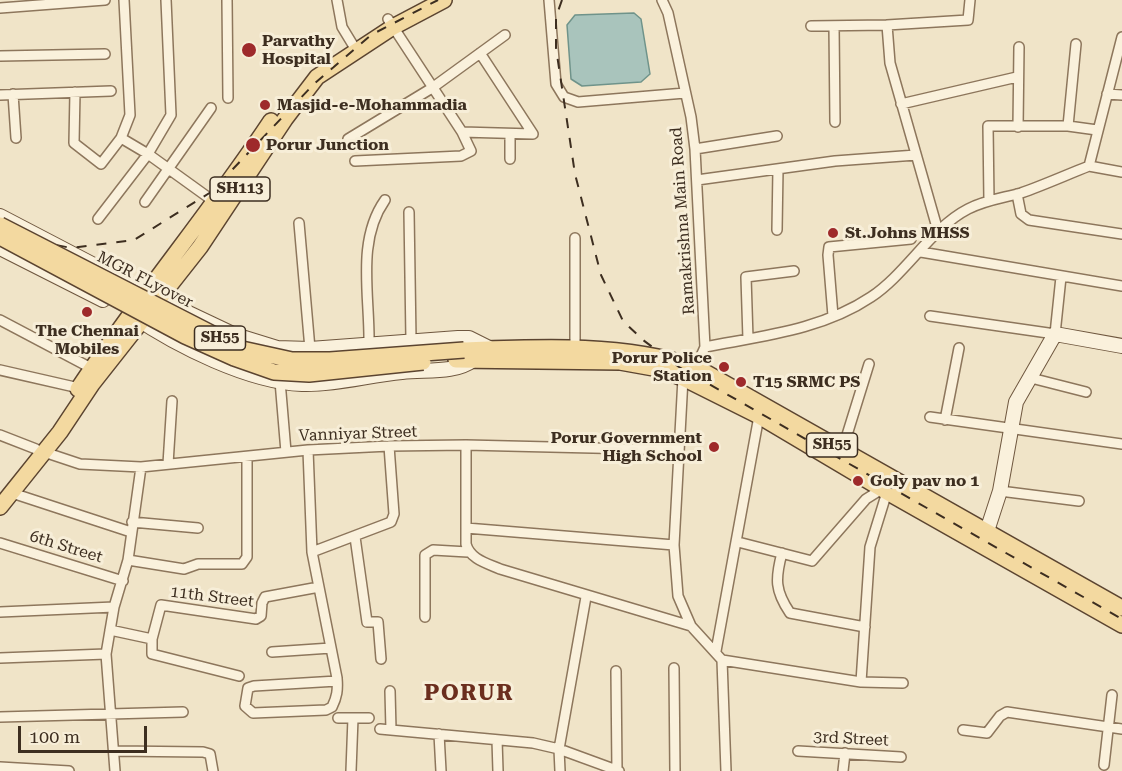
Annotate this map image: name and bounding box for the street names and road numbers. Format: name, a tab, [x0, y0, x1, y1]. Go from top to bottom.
street label: Ramakrishna Main Road	[667, 126, 699, 316]
road number: SH113	[210, 177, 270, 201]
street label: MGR FLyover	[94, 248, 196, 312]
road number: SH55	[194, 326, 246, 350]
street label: Vanniyar Street	[298, 422, 418, 446]
road number: SH55	[806, 433, 858, 457]
street label: 6th Street	[27, 527, 105, 567]
street label: 11th Street	[169, 582, 255, 612]
street label: 3rd Street	[813, 727, 889, 751]

